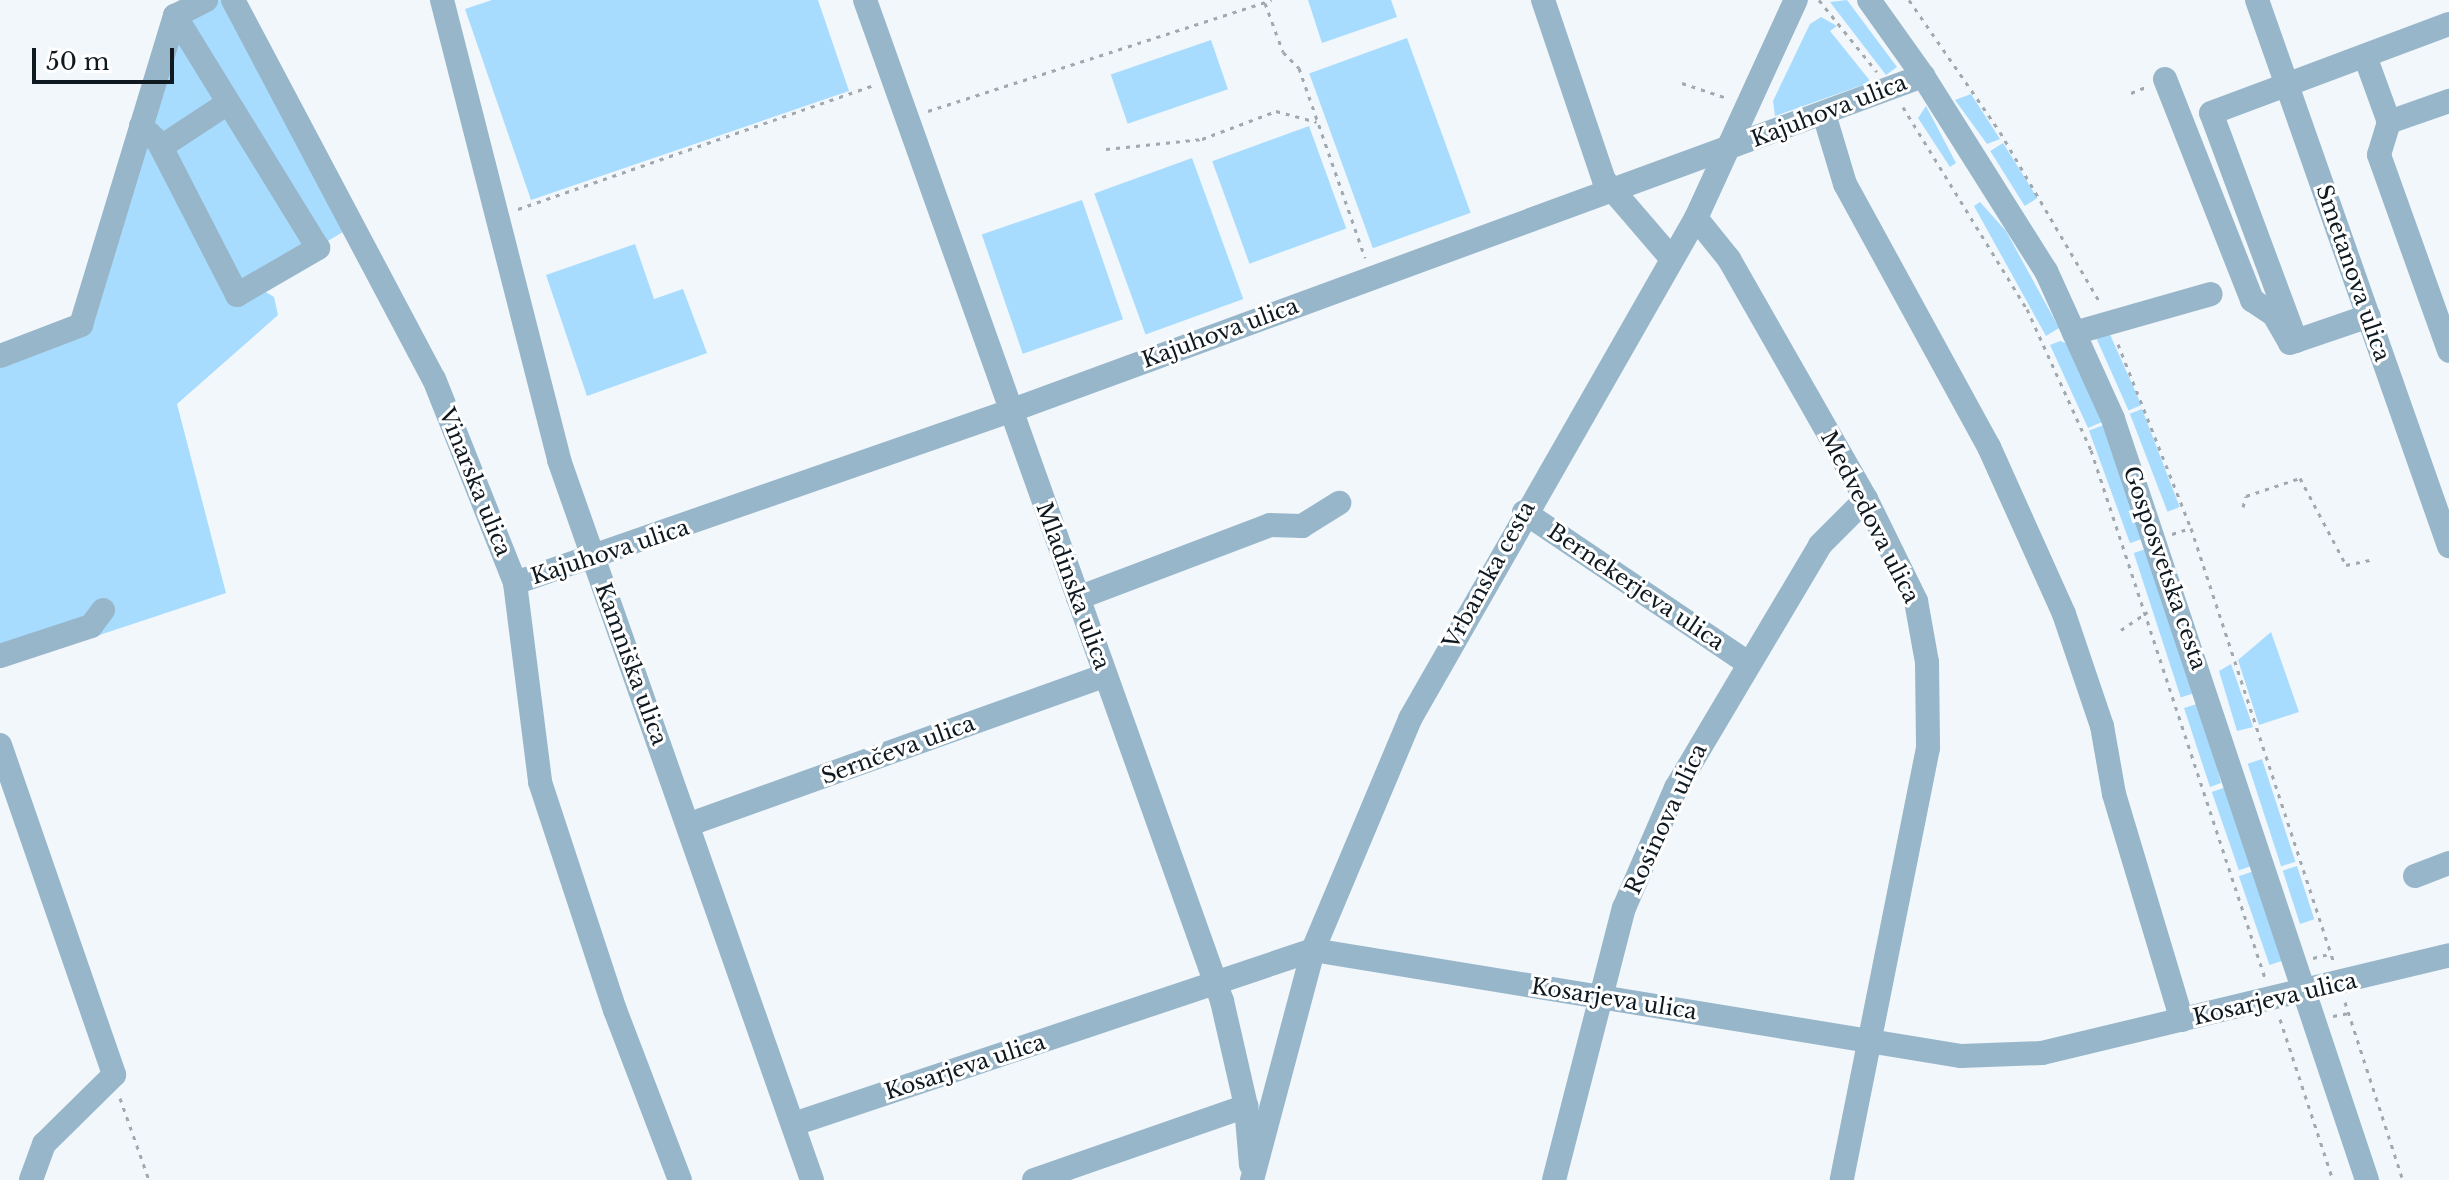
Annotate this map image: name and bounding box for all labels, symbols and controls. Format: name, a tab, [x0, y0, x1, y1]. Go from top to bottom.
scale bar	[36, 32, 178, 82]
text: 50 m	[46, 47, 109, 76]
street label: Kajuhova ulica	[1747, 69, 1911, 153]
street label: Smetanova ulica	[2310, 181, 2396, 365]
street label: Kajuhova ulica	[1138, 292, 1302, 374]
street label: Vinarska ulica	[433, 404, 517, 560]
street label: Medvedova ulica	[1815, 426, 1925, 608]
street label: Gosposvetska cesta	[2118, 463, 2212, 673]
street label: Vrbanska cesta	[1437, 496, 1541, 654]
street label: Mladinska ulica	[1030, 499, 1116, 673]
street label: Kajuhova ulica	[528, 514, 692, 590]
street label: Bernekerjeva ulica	[1543, 518, 1729, 656]
street label: Kamniška ulica	[589, 579, 673, 749]
street label: Sernčeva ulica	[818, 710, 978, 790]
street label: Rosinova ulica	[1620, 739, 1712, 899]
street label: Kosarjeva ulica	[2190, 967, 2360, 1031]
street label: Kosarjeva ulica	[1529, 973, 1699, 1025]
street label: Kosarjeva ulica	[881, 1029, 1049, 1105]

